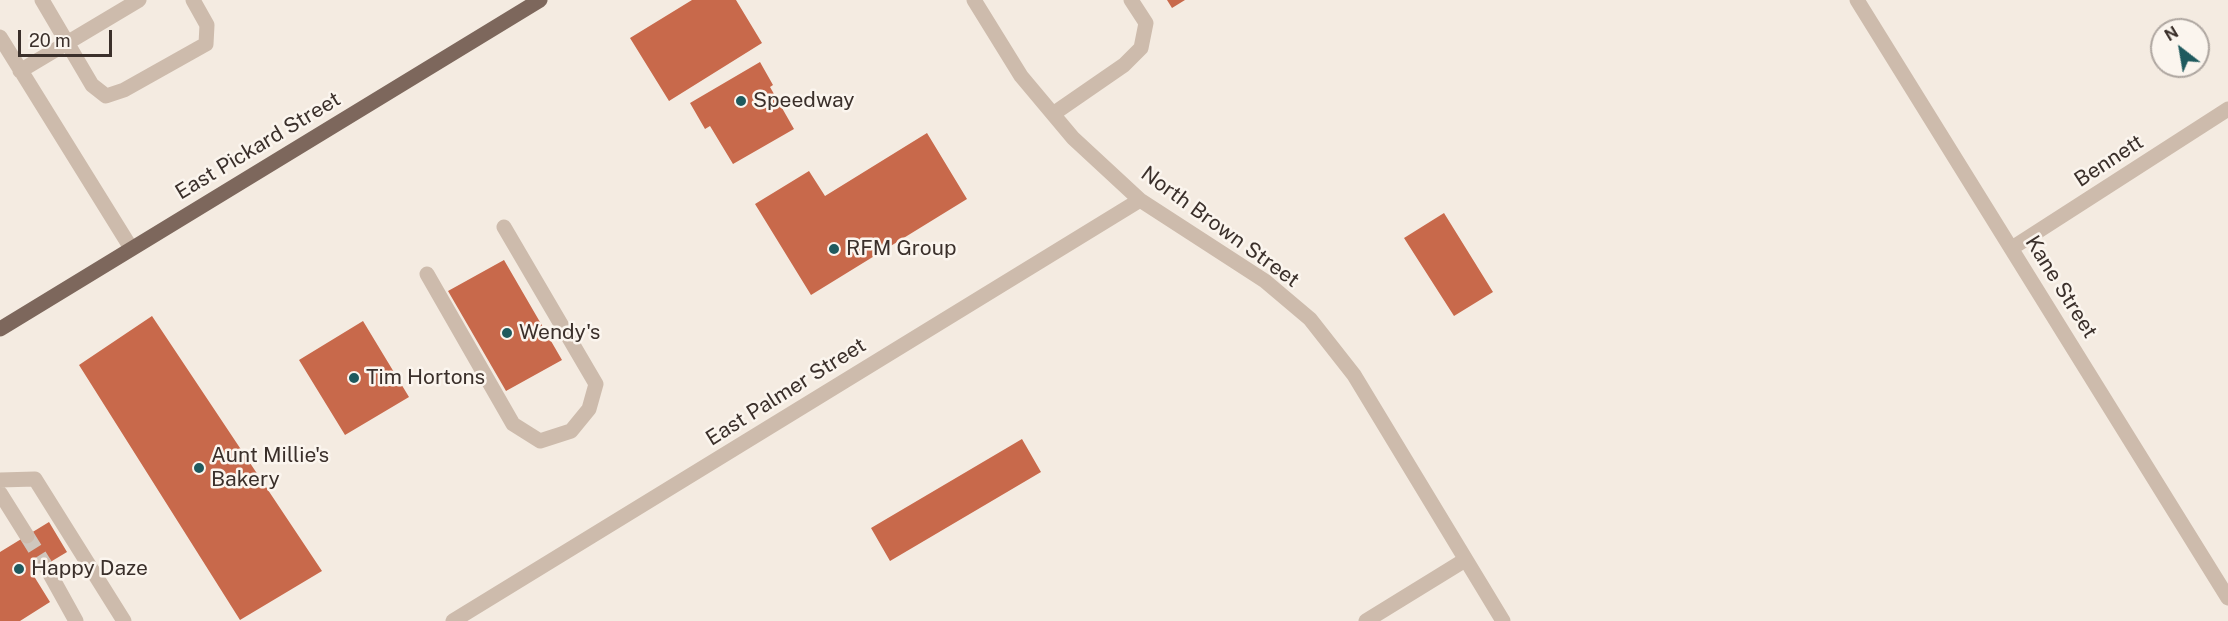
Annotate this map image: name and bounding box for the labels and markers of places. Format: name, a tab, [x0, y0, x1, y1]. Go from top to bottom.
place label: Speedway	[753, 88, 855, 114]
marker: Speedway	[734, 94, 748, 108]
place label: RFM Group	[846, 236, 956, 262]
marker: RFM Group	[827, 242, 841, 256]
place label: Wendy's	[519, 320, 600, 346]
marker: Wendy's	[500, 326, 514, 340]
place label: Tim Hortons	[366, 365, 485, 391]
marker: Tim Hortons	[347, 371, 361, 385]
place label: Aunt Millie's Bakery	[211, 443, 329, 493]
marker: Aunt Millie's Bakery	[192, 461, 206, 475]
place label: Happy Daze	[31, 556, 148, 582]
marker: Happy Daze	[12, 562, 26, 576]

